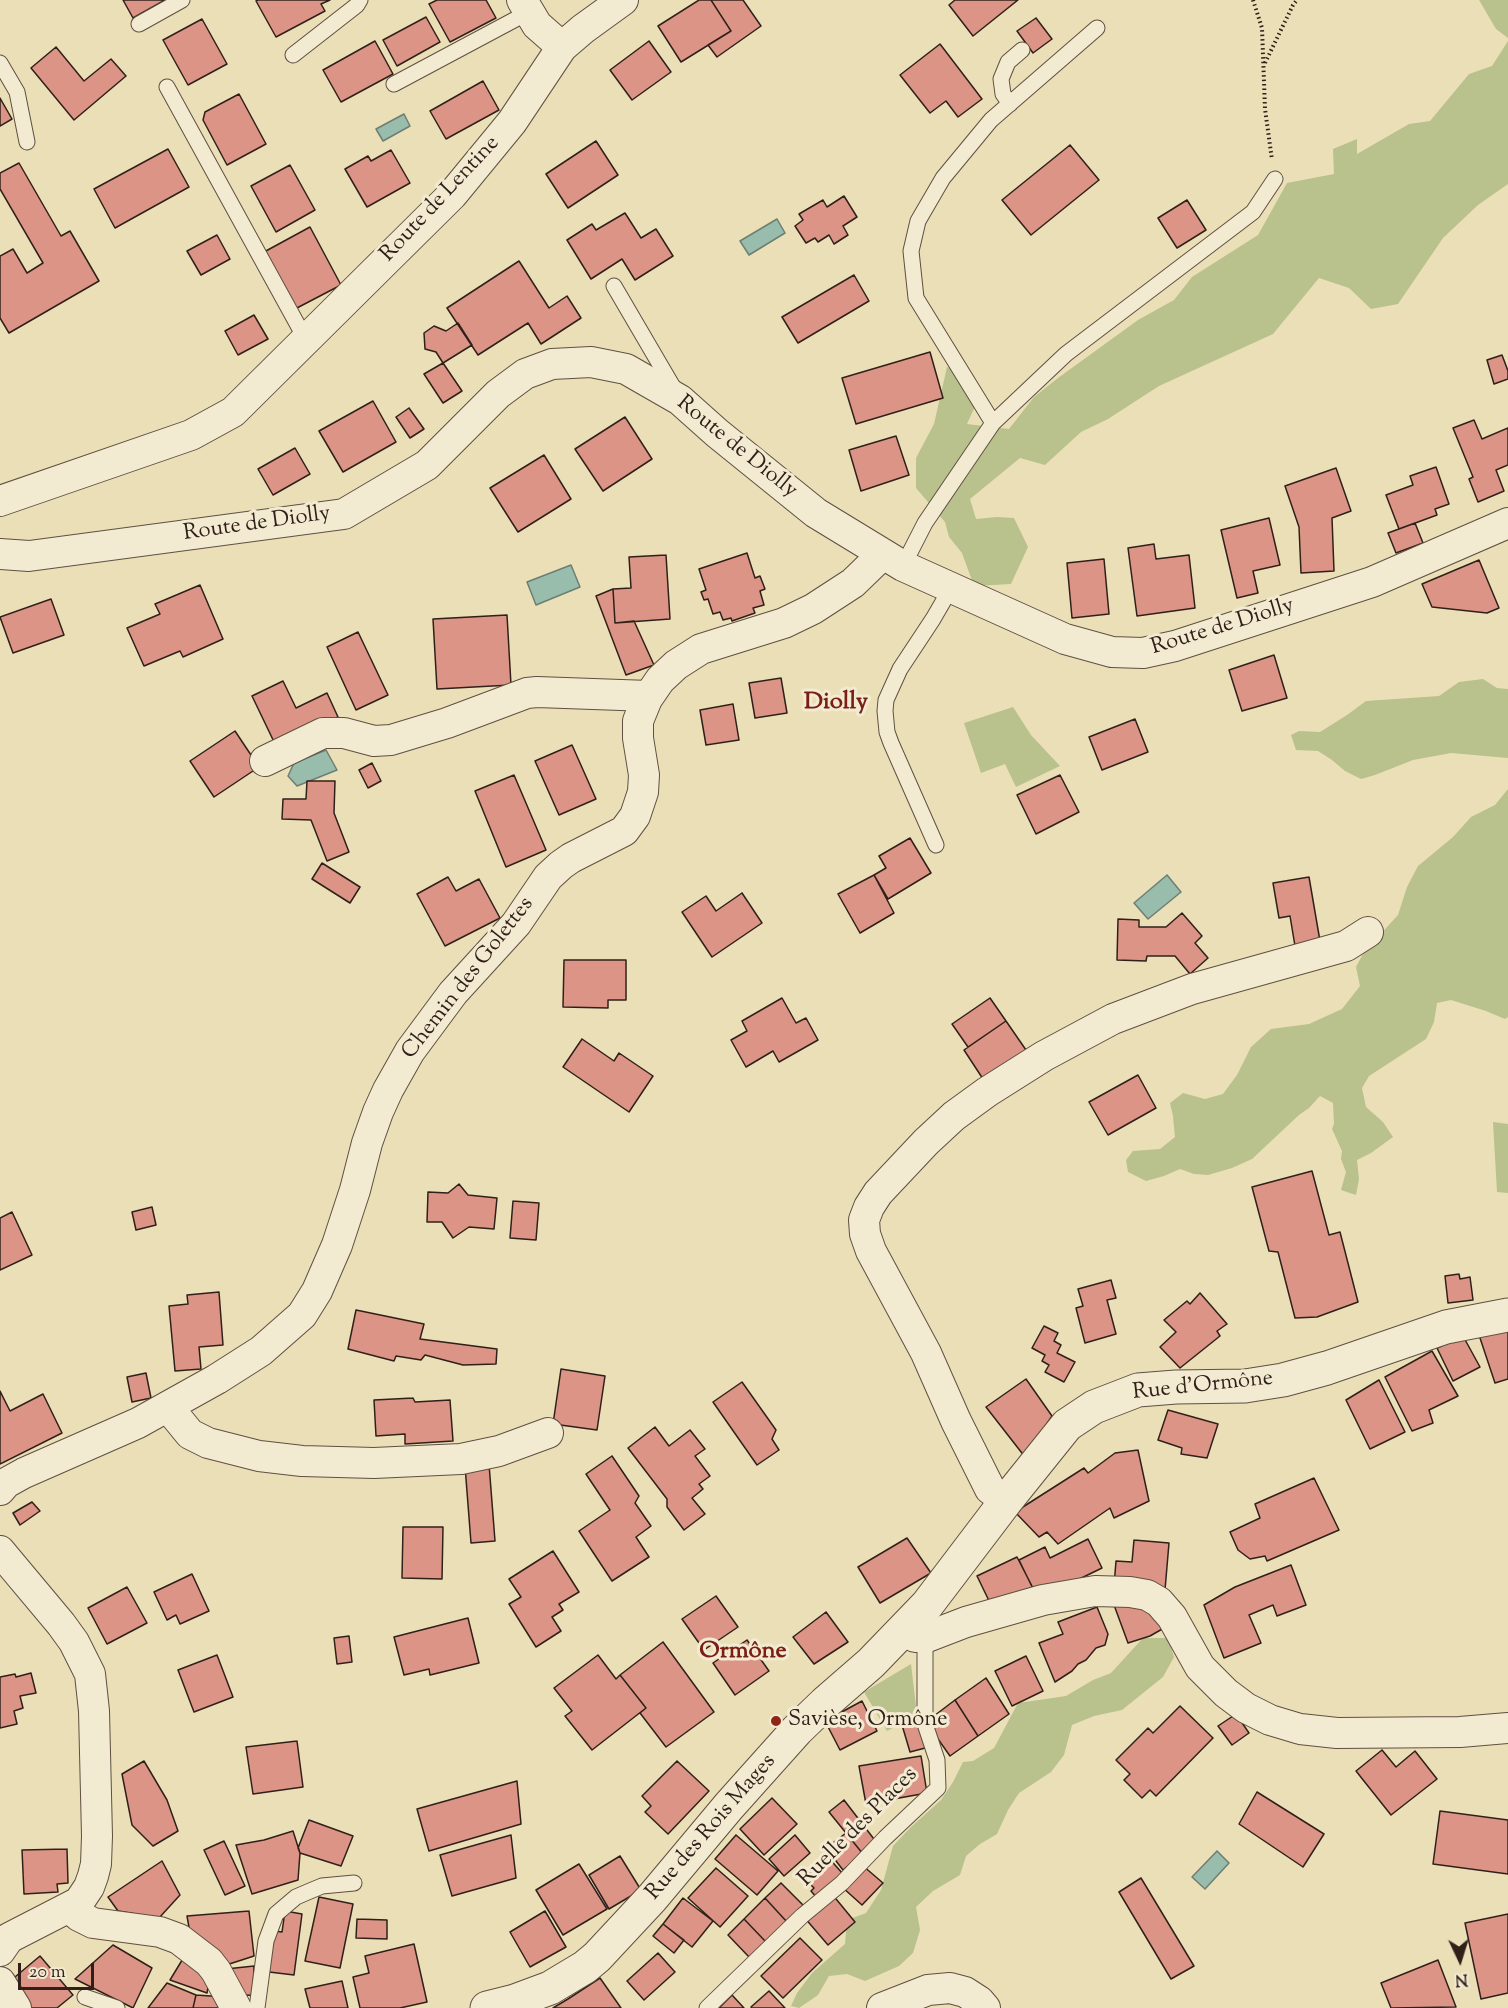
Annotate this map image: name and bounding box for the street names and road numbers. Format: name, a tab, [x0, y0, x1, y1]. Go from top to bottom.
street label: Route de Lentine	[376, 132, 506, 268]
street label: Route de Diolly	[670, 391, 802, 505]
street label: Route de Diolly	[182, 502, 332, 548]
street label: Route de Diolly	[1148, 594, 1298, 662]
street label: Chemin des Golettes	[397, 893, 541, 1065]
street label: Rue d'Ormône	[1132, 1367, 1274, 1407]
street label: Rue des Rois Mages	[641, 1750, 783, 1906]
street label: Ruelle des Places	[794, 1763, 924, 1893]

